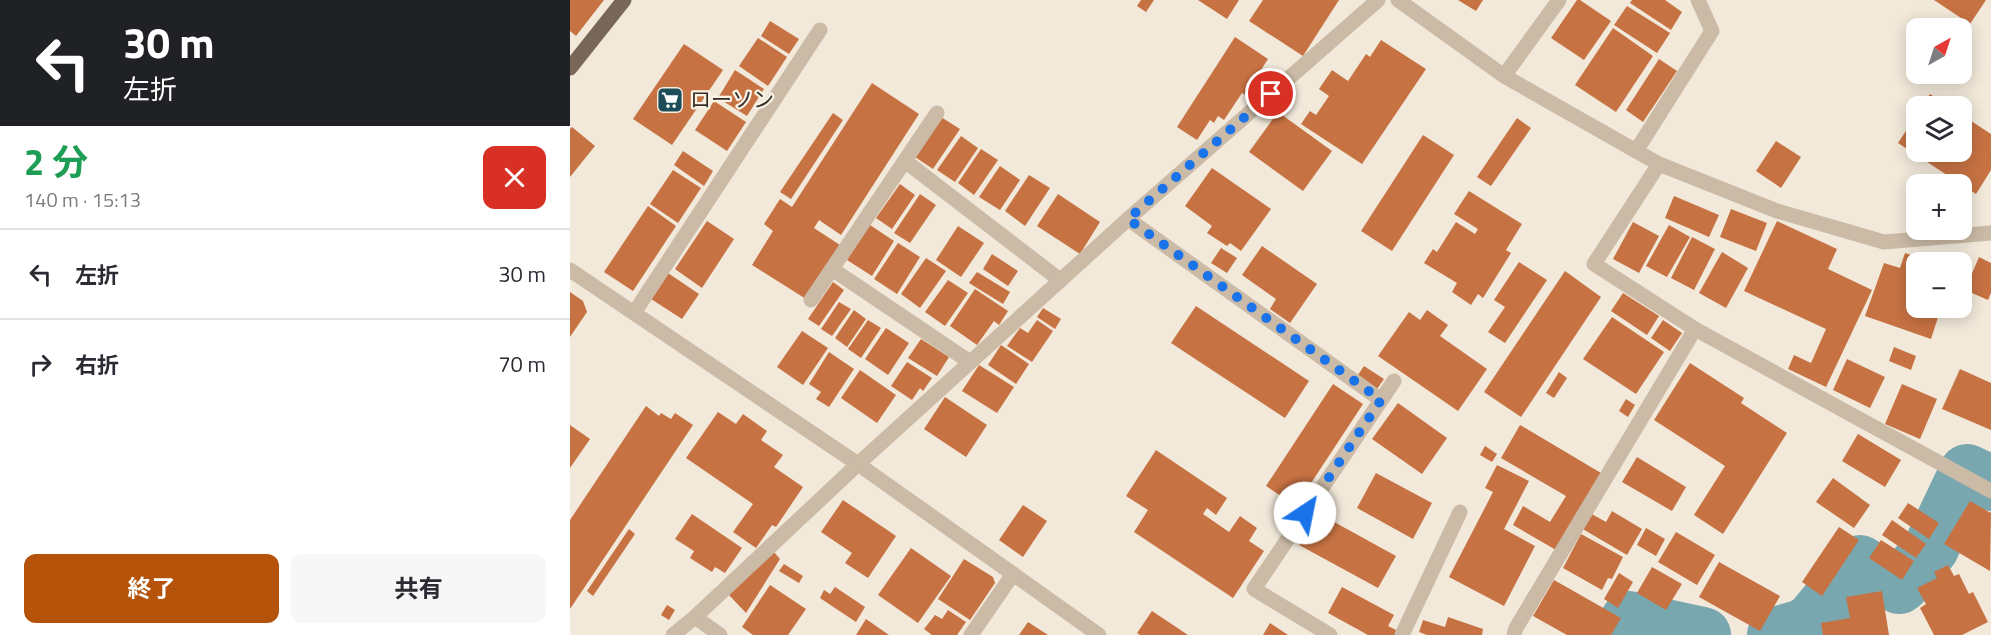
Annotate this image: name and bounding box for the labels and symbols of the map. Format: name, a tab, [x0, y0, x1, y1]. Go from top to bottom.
north arrow	[1906, 18, 1972, 84]
pin	[1245, 68, 1296, 119]
place label: ローソン	[690, 83, 774, 115]
supermarket icon: ローソン	[655, 85, 685, 115]
position arrow	[1273, 481, 1337, 545]

